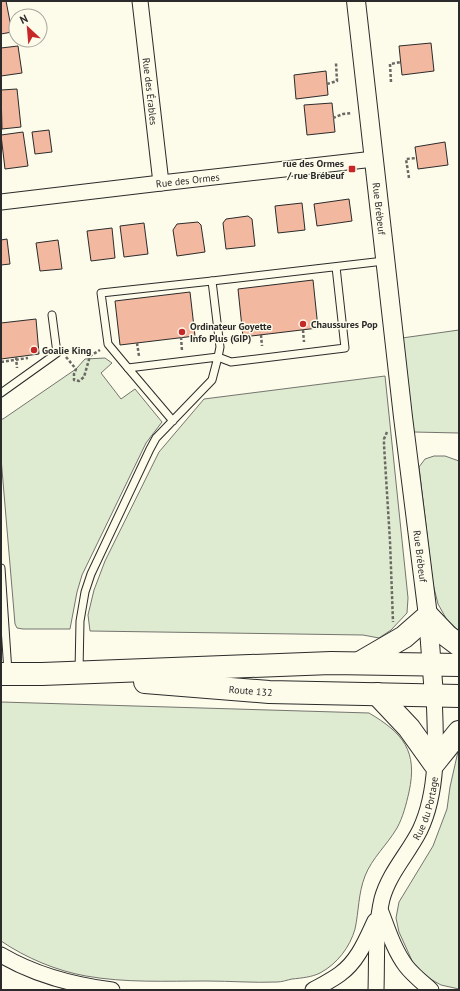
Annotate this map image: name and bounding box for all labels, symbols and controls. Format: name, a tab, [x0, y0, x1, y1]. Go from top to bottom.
north arrow	[8, 8, 48, 48]
text: N	[17, 11, 30, 27]
street label: Rue des Érables	[140, 57, 161, 126]
place label: rue des Ormes / rue Brébeuf	[283, 157, 345, 182]
marker: rue des Ormes / rue Brébeuf	[347, 164, 357, 174]
street label: Rue des Ormes	[155, 170, 220, 190]
street label: Rue Brébeuf	[370, 182, 389, 236]
place label: Chaussures Pop	[311, 318, 378, 331]
marker: Chaussures Pop	[298, 319, 308, 329]
place label: Ordinateur Goyette Info Plus (GIP)	[190, 320, 272, 345]
marker: Ordinateur Goyette Info Plus (GIP)	[177, 327, 187, 337]
place label: Goalie King	[42, 344, 91, 357]
marker: Goalie King	[29, 345, 39, 355]
street label: Rue Brébeuf	[411, 529, 430, 584]
street label: Route 132	[228, 682, 273, 699]
street label: Rue du Portage	[409, 776, 440, 842]

